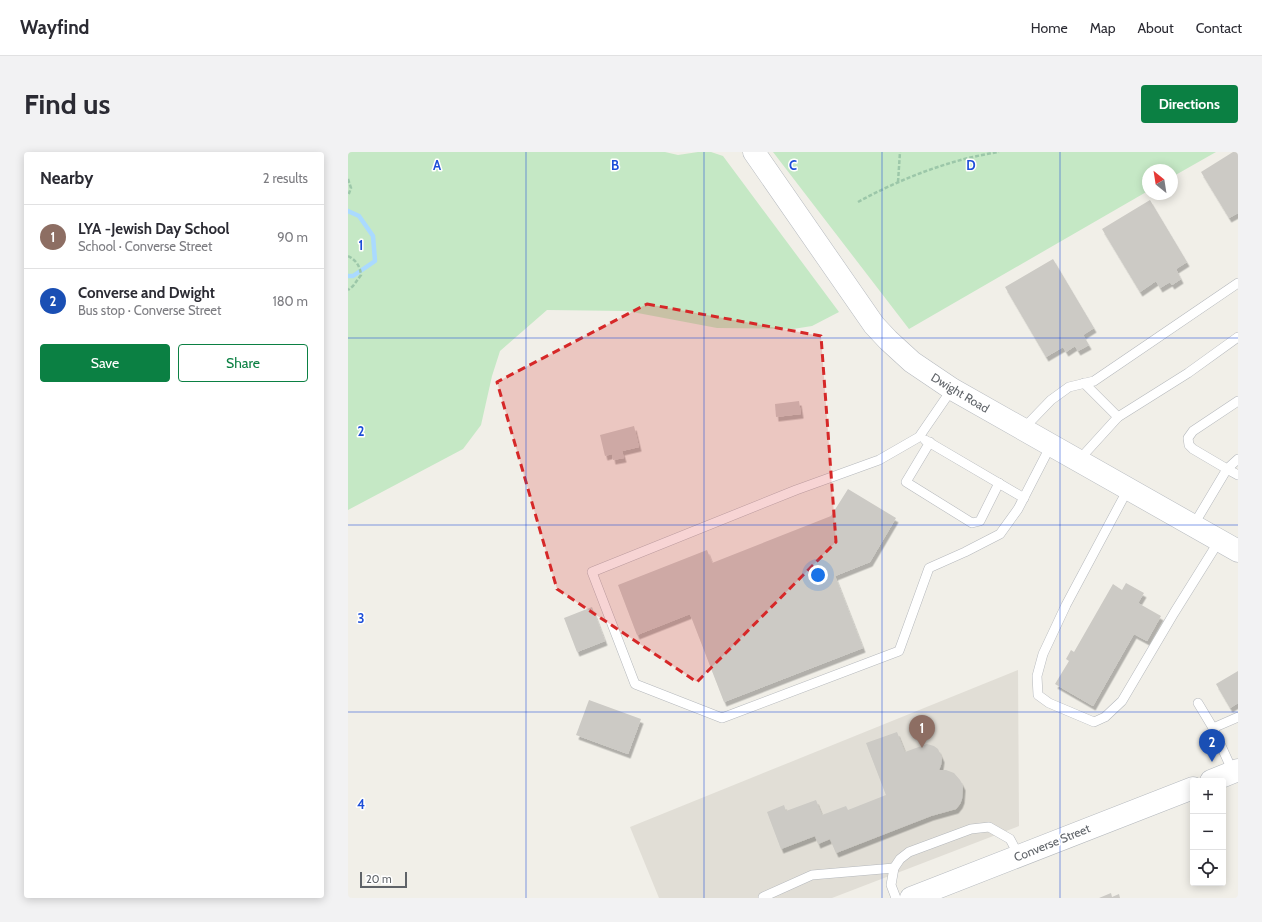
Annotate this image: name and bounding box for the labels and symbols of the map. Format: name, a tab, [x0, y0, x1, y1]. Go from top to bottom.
text: A	[433, 157, 442, 173]
text: B	[611, 157, 619, 173]
text: C	[789, 157, 797, 173]
text: D	[966, 157, 976, 173]
north arrow	[1142, 164, 1178, 200]
text: 1	[359, 237, 363, 253]
street label: Dwight Road	[928, 369, 992, 416]
text: 2	[358, 423, 365, 439]
your location	[808, 565, 828, 585]
text: 3	[357, 610, 365, 626]
pin: 1	[909, 715, 935, 748]
pin: 2	[1199, 729, 1225, 762]
text: 4	[357, 796, 365, 812]
street label: Converse Street	[1012, 820, 1092, 865]
scale bar	[360, 870, 407, 889]

